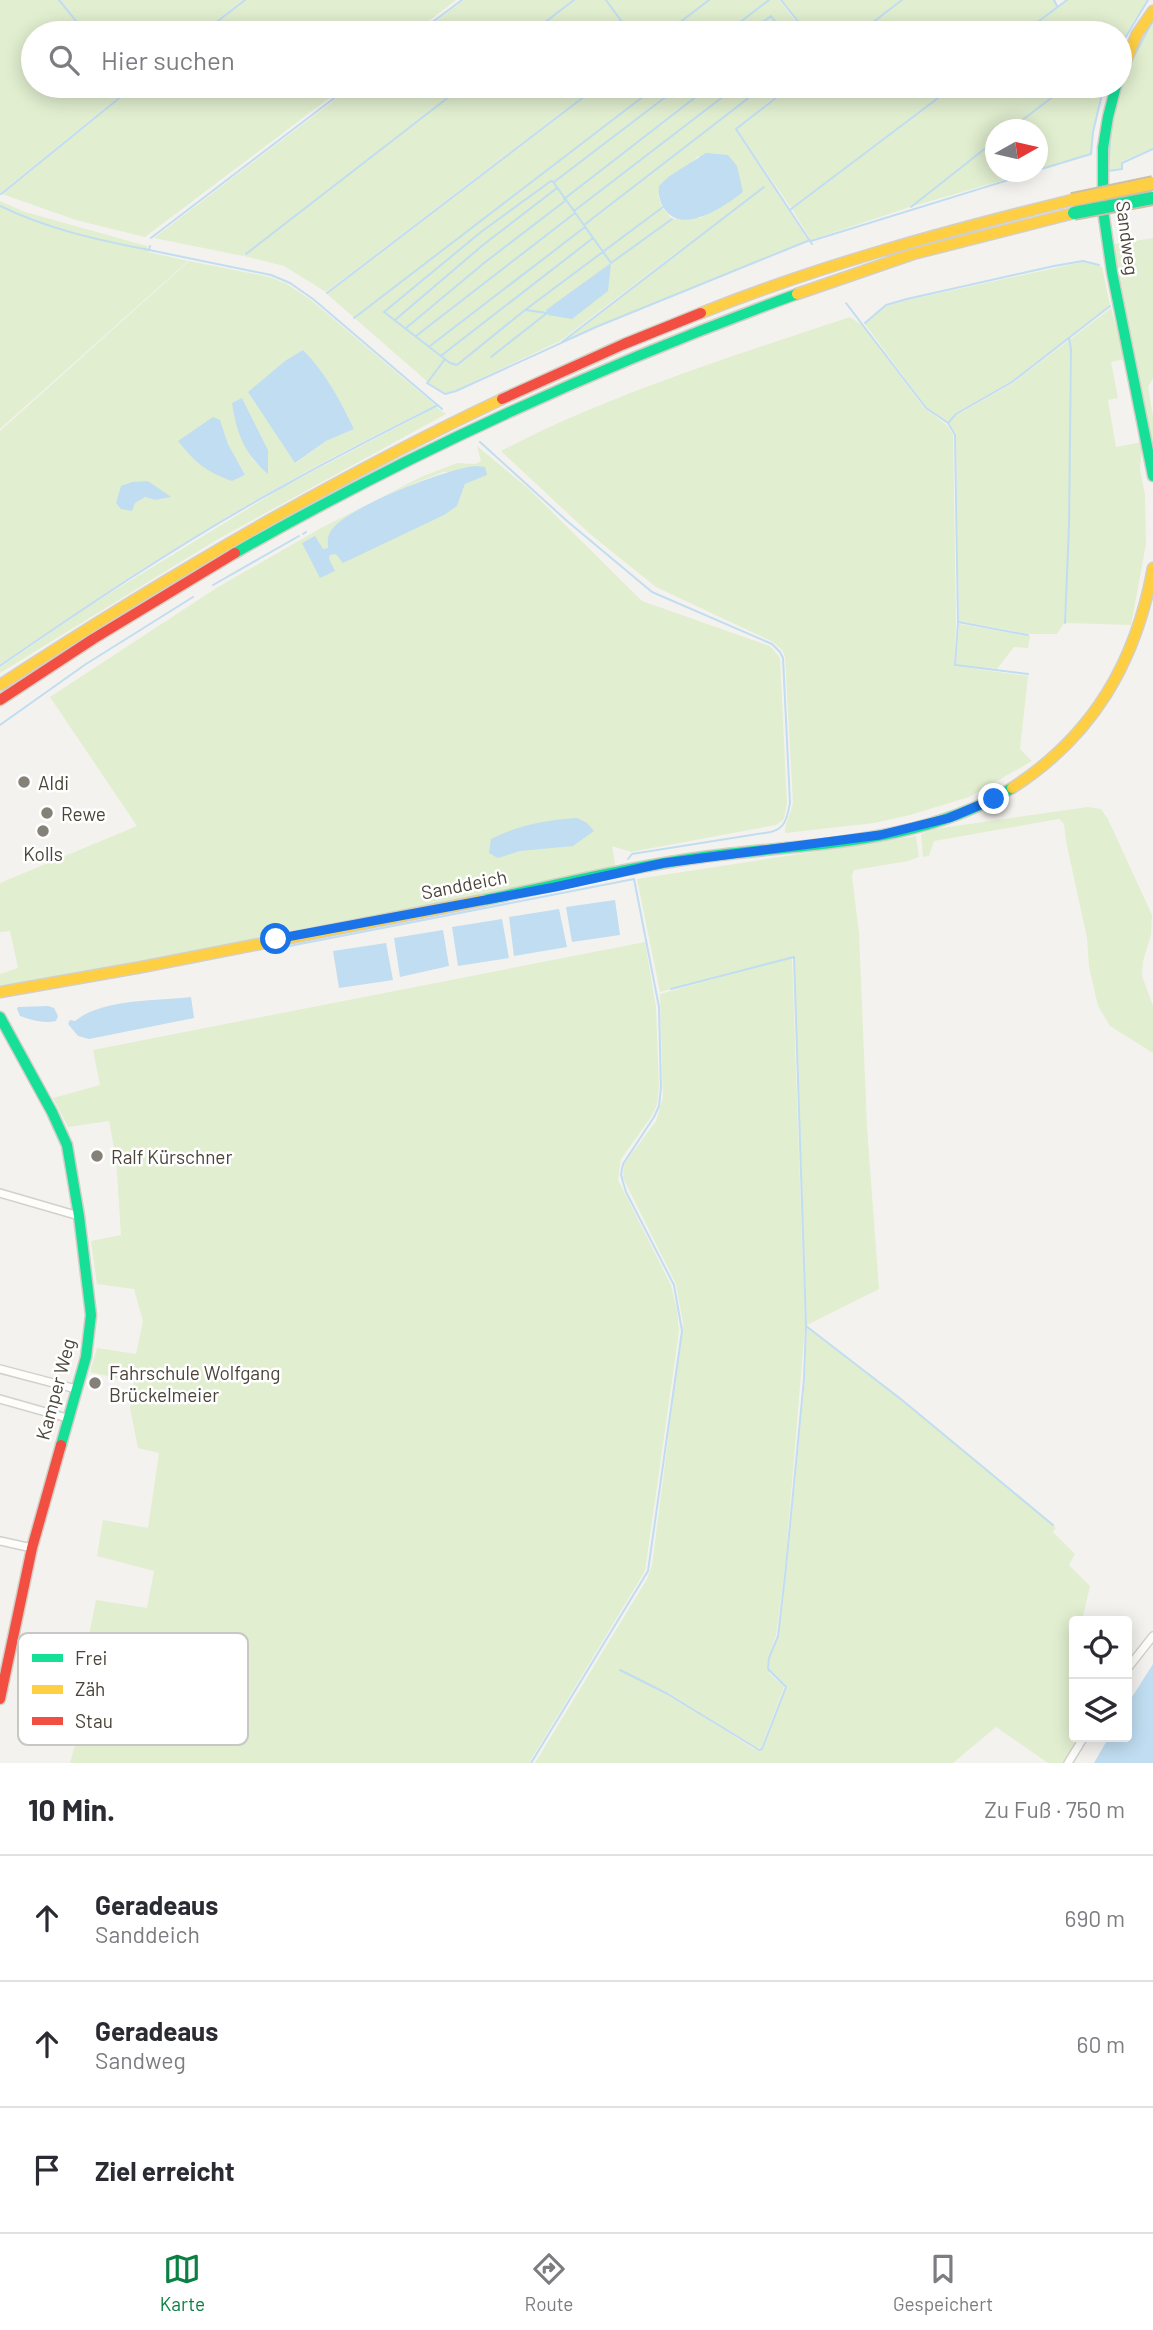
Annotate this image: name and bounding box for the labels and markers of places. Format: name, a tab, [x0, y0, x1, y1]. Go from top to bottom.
place label: Aldi	[38, 771, 69, 794]
marker: Aldi	[16, 774, 32, 790]
place label: Rewe	[61, 802, 106, 825]
marker: Rewe	[39, 805, 55, 821]
marker: Kolls	[35, 823, 51, 839]
place label: Kolls	[23, 842, 63, 865]
place label: Ralf Kürschner	[111, 1145, 232, 1168]
marker: Ralf Kürschner	[89, 1148, 105, 1164]
place label: Fahrschule Wolfgang Brückelmeier	[109, 1361, 280, 1406]
marker: Fahrschule Wolfgang Brückelmeier	[87, 1375, 103, 1391]

